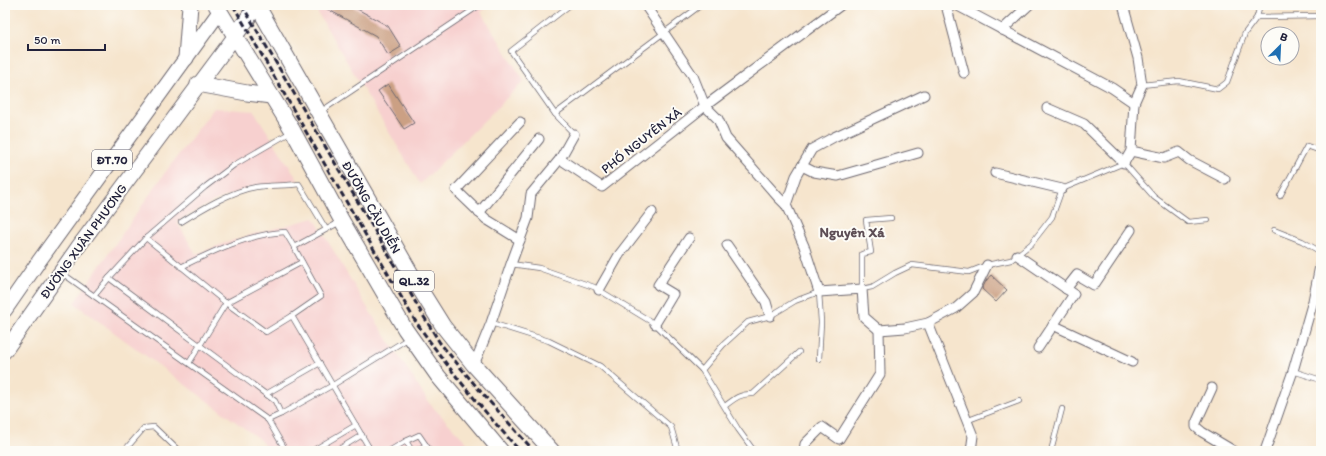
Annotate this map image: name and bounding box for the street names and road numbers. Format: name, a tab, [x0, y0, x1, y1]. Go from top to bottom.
street label: PHỐ NGUYÊN XÁ	[598, 103, 685, 176]
road number: ĐT.70	[92, 150, 132, 170]
street label: ĐƯỜNG CẦU DIỄN	[339, 158, 405, 256]
street label: ĐƯỜNG XUÂN PHƯƠNG	[37, 181, 130, 302]
road number: QL.32	[394, 271, 434, 291]

